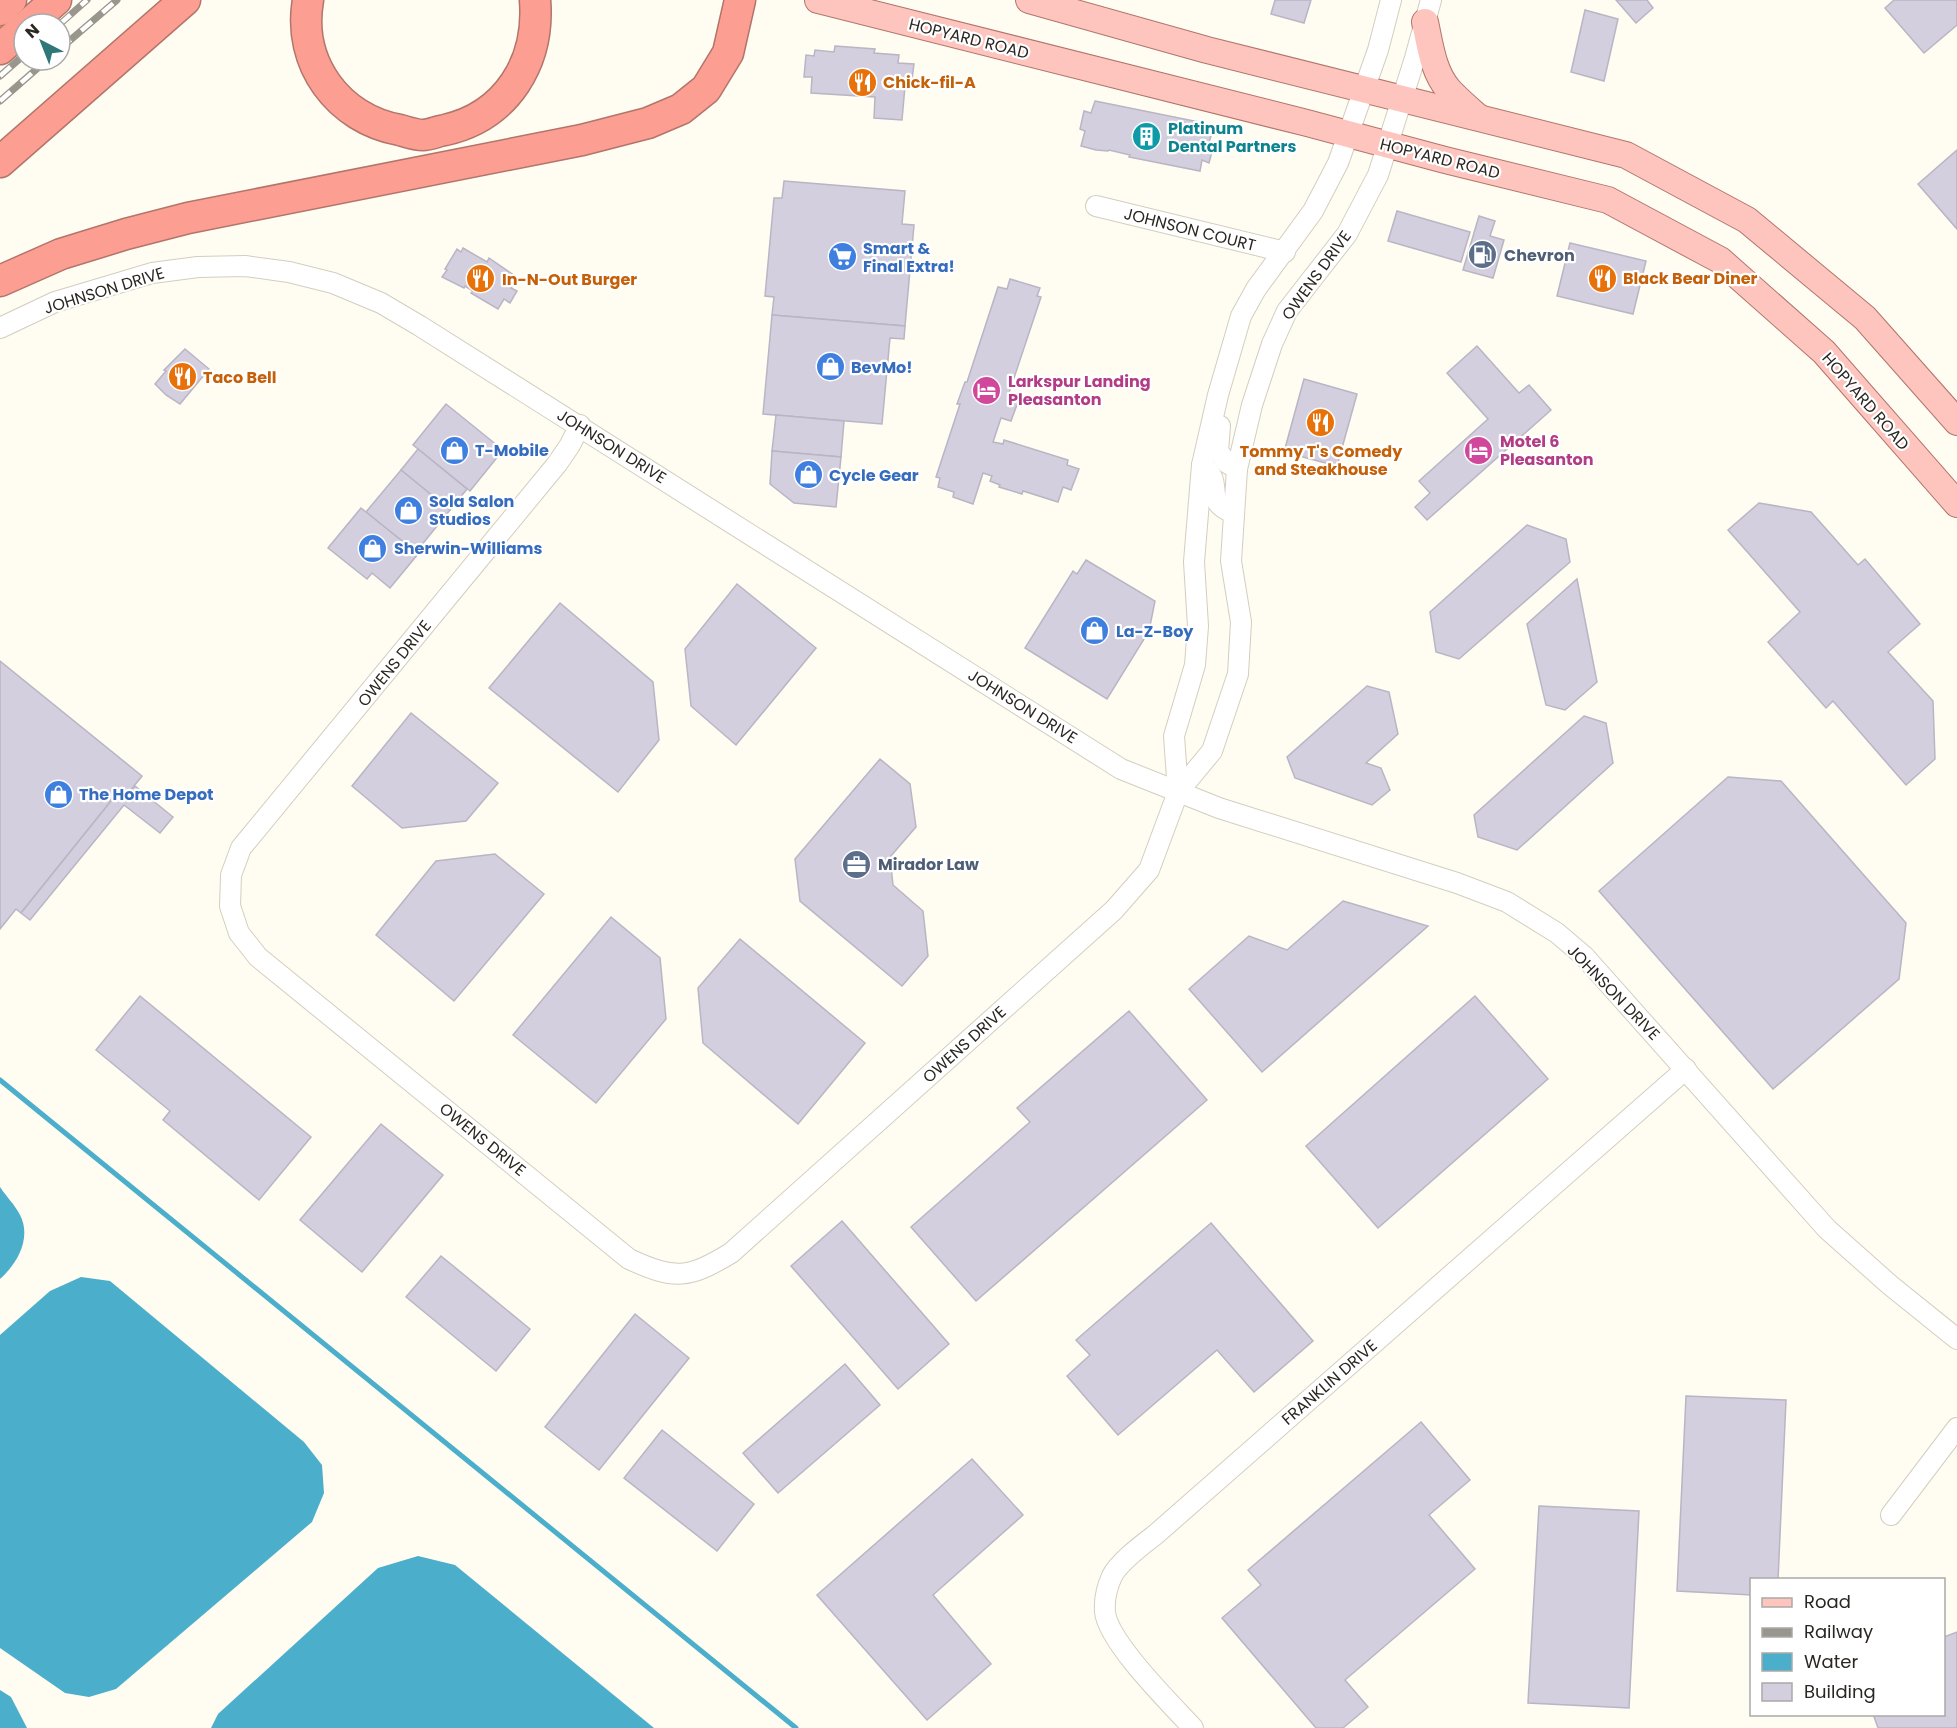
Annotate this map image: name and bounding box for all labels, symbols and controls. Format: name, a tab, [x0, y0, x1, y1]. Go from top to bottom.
north arrow	[12, 12, 72, 72]
street label: HOPYARD ROAD	[907, 12, 1031, 64]
text: N	[20, 19, 44, 44]
restaurant icon: Chick-fil-A	[846, 66, 878, 98]
place label: Chick-fil-A	[883, 71, 976, 94]
place label: Platinum Dental Partners	[1168, 117, 1296, 158]
building icon: Platinum Dental Partners	[1131, 121, 1163, 153]
street label: HOPYARD ROAD	[1378, 132, 1502, 184]
street label: JOHNSON COURT	[1122, 202, 1258, 257]
street label: OWENS DRIVE	[1276, 226, 1357, 325]
place label: Smart & Final Extra!	[863, 237, 955, 278]
fuel station icon: Chevron	[1467, 239, 1499, 271]
supermarket icon: Smart & Final Extra!	[826, 241, 858, 273]
place label: Chevron	[1504, 244, 1575, 267]
street label: JOHNSON DRIVE	[41, 261, 167, 320]
restaurant icon: Black Bear Diner	[1586, 262, 1618, 294]
restaurant icon: In-N-Out Burger	[465, 263, 497, 295]
place label: Black Bear Diner	[1623, 267, 1758, 290]
place label: In-N-Out Burger	[502, 268, 637, 291]
street label: HOPYARD ROAD	[1817, 347, 1915, 455]
shop icon: BevMo!	[814, 351, 846, 383]
place label: BevMo!	[851, 356, 913, 379]
restaurant icon: Taco Bell	[166, 361, 198, 393]
place label: Taco Bell	[203, 366, 276, 389]
place label: Larkspur Landing Pleasanton	[1008, 370, 1151, 411]
hotel icon: Larkspur Landing Pleasanton	[971, 374, 1003, 406]
street label: JOHNSON DRIVE	[553, 404, 671, 489]
restaurant icon: Tommy T's Comedy and Steakhouse	[1305, 407, 1337, 439]
place label: Motel 6 Pleasanton	[1500, 430, 1593, 471]
shop icon: T-Mobile	[438, 434, 470, 466]
hotel icon: Motel 6 Pleasanton	[1463, 434, 1495, 466]
place label: T-Mobile	[475, 439, 549, 462]
place label: Tommy T's Comedy and Steakhouse	[1240, 440, 1403, 481]
shop icon: Cycle Gear	[792, 459, 824, 491]
place label: Cycle Gear	[829, 464, 919, 487]
place label: Sola Salon Studios	[429, 490, 514, 531]
shop icon: Sola Salon Studios	[392, 494, 424, 526]
shop icon: Sherwin-Williams	[357, 532, 389, 564]
place label: Sherwin-Williams	[394, 537, 542, 560]
street label: OWENS DRIVE	[352, 615, 436, 711]
shop icon: La-Z-Boy	[1079, 615, 1111, 647]
place label: La-Z-Boy	[1116, 620, 1194, 643]
street label: JOHNSON DRIVE	[964, 664, 1082, 749]
shop icon: The Home Depot	[42, 778, 74, 810]
place label: The Home Depot	[79, 783, 214, 806]
office icon: Mirador Law	[841, 848, 873, 880]
place label: Mirador Law	[878, 853, 979, 876]
street label: JOHNSON DRIVE	[1562, 939, 1665, 1045]
street label: OWENS DRIVE	[918, 1001, 1011, 1088]
street label: OWENS DRIVE	[435, 1097, 531, 1181]
street label: FRANKLIN DRIVE	[1277, 1334, 1382, 1430]
legend	[1750, 1578, 1945, 1716]
text: Road	[1804, 1589, 1851, 1614]
text: Railway	[1804, 1619, 1873, 1644]
text: Water	[1804, 1649, 1858, 1674]
text: Building	[1804, 1679, 1876, 1704]

